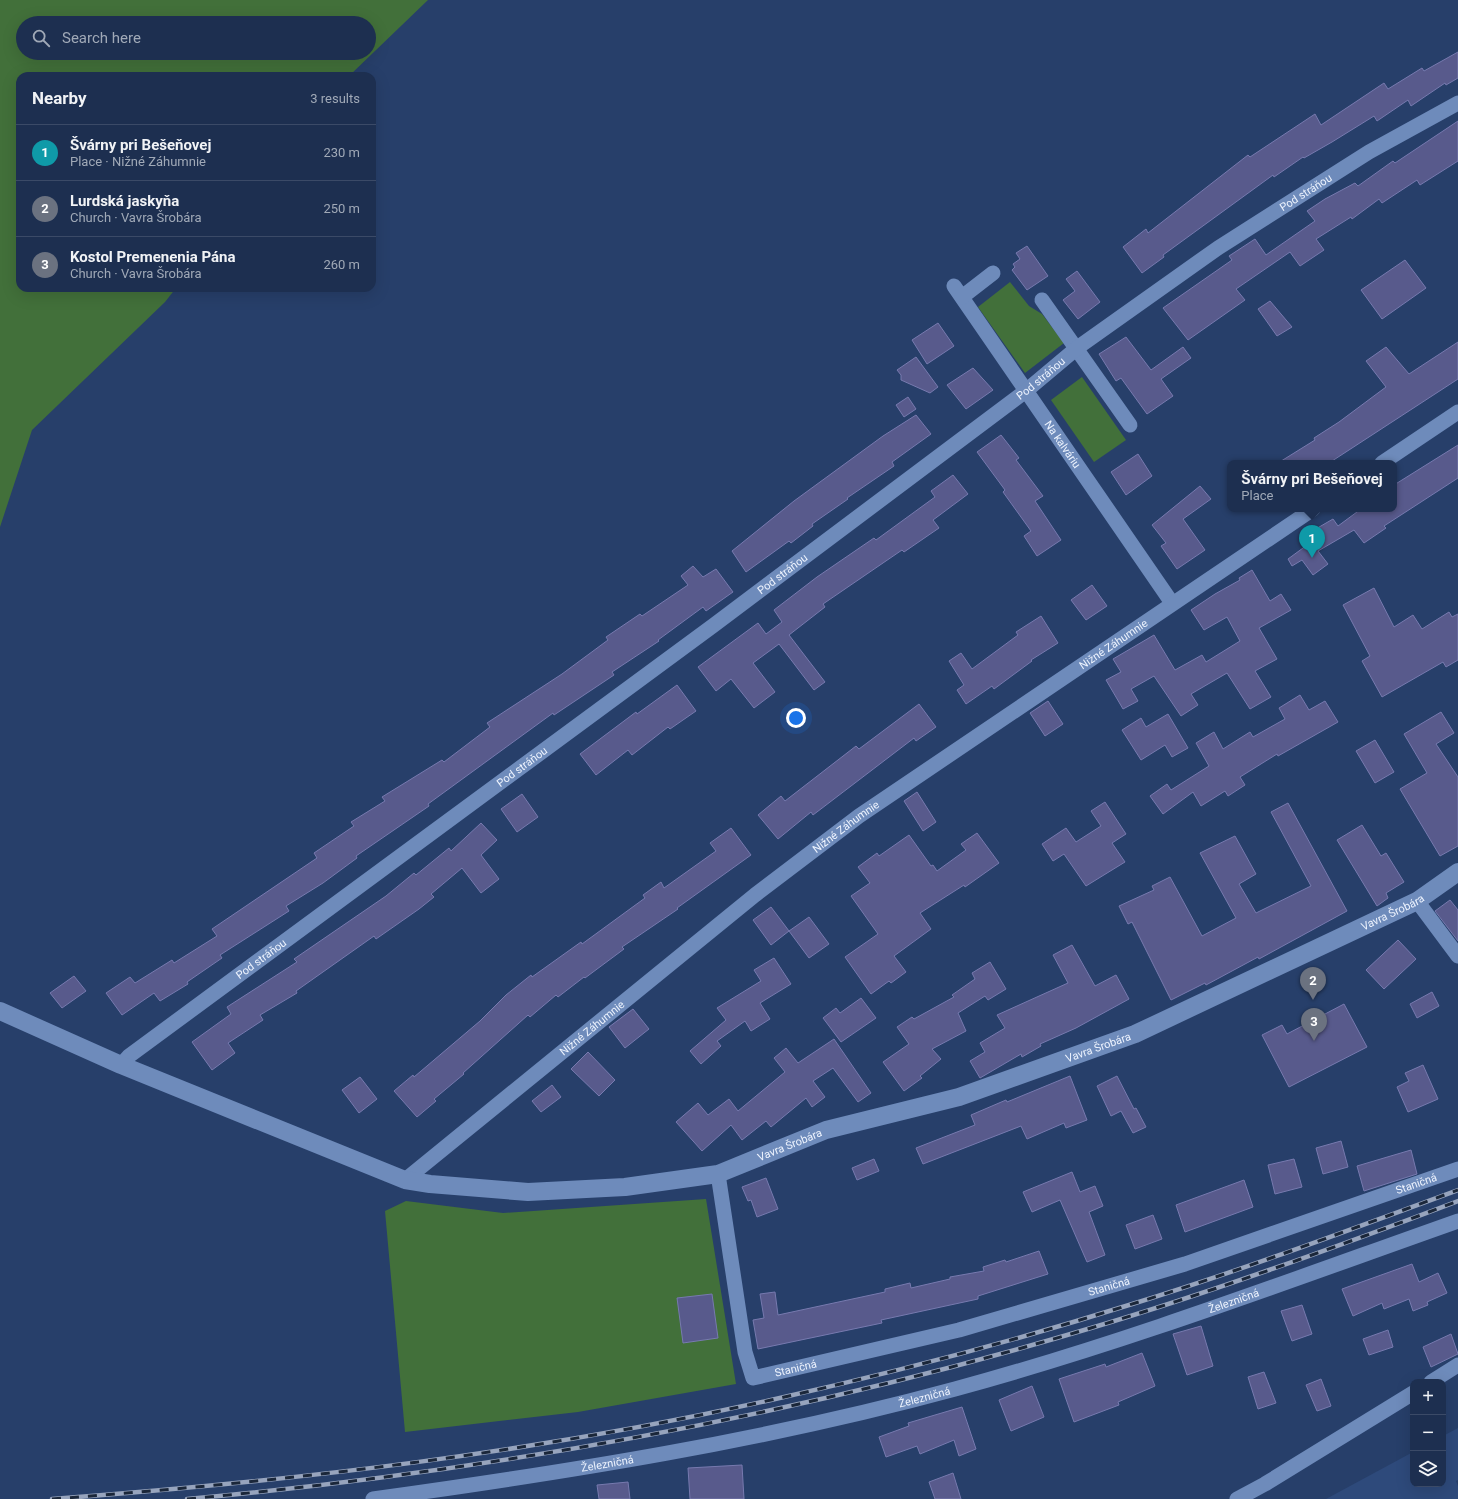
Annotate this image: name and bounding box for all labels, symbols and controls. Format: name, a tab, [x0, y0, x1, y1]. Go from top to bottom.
search box	[16, 16, 376, 60]
icon: search	[30, 27, 52, 49]
text: Search here	[62, 29, 141, 47]
text: Nearby	[32, 88, 87, 108]
text: 3 results	[310, 91, 360, 106]
text: Švárny pri Bešeňovej	[70, 136, 211, 154]
text: 1	[41, 145, 49, 160]
text: 230 m	[323, 145, 360, 160]
text: Place · Nižné Záhumnie	[70, 154, 206, 169]
street label: Pod stráňou	[1277, 171, 1334, 214]
text: Lurdská jaskyňa	[70, 192, 179, 210]
text: 2	[41, 201, 49, 216]
text: 250 m	[323, 201, 360, 216]
text: Church · Vavra Šrobára	[70, 210, 202, 225]
text: Kostol Premenenia Pána	[70, 248, 235, 266]
text: 3	[41, 257, 49, 272]
text: 260 m	[323, 257, 360, 272]
text: Church · Vavra Šrobára	[70, 266, 202, 281]
street label: Pod stráňou	[1014, 354, 1068, 402]
street label: Na kalváriu	[1042, 418, 1084, 470]
popup	[1227, 460, 1397, 512]
text: Švárny pri Bešeňovej	[1241, 470, 1383, 488]
text: Place	[1241, 488, 1273, 503]
pin: 1	[1299, 525, 1325, 558]
street label: Pod stráňou	[755, 551, 810, 597]
street label: Nižné Záhumnie	[1077, 616, 1150, 672]
your location	[786, 708, 806, 728]
street label: Pod stráňou	[494, 744, 550, 789]
street label: Nižné Záhumnie	[810, 798, 882, 856]
street label: Vavra Šrobára	[1359, 892, 1427, 933]
street label: Pod stráňou	[233, 936, 289, 982]
pin: 2	[1300, 967, 1326, 1000]
street label: Nižné Záhumnie	[557, 998, 627, 1058]
pin: 3	[1301, 1008, 1327, 1041]
street label: Vavra Šrobára	[1064, 1030, 1133, 1065]
street label: Vavra Šrobára	[756, 1126, 824, 1164]
street label: Staničná	[1394, 1170, 1439, 1197]
street label: Staničná	[1087, 1274, 1131, 1298]
street label: Železničná	[1206, 1286, 1261, 1316]
street label: Staničná	[773, 1357, 818, 1379]
map controls	[1410, 1379, 1446, 1487]
button: +	[1410, 1379, 1446, 1415]
street label: Železničná	[897, 1384, 952, 1410]
button: −	[1410, 1415, 1446, 1451]
button: layers	[1410, 1451, 1446, 1487]
street label: Železničná	[580, 1453, 635, 1474]

